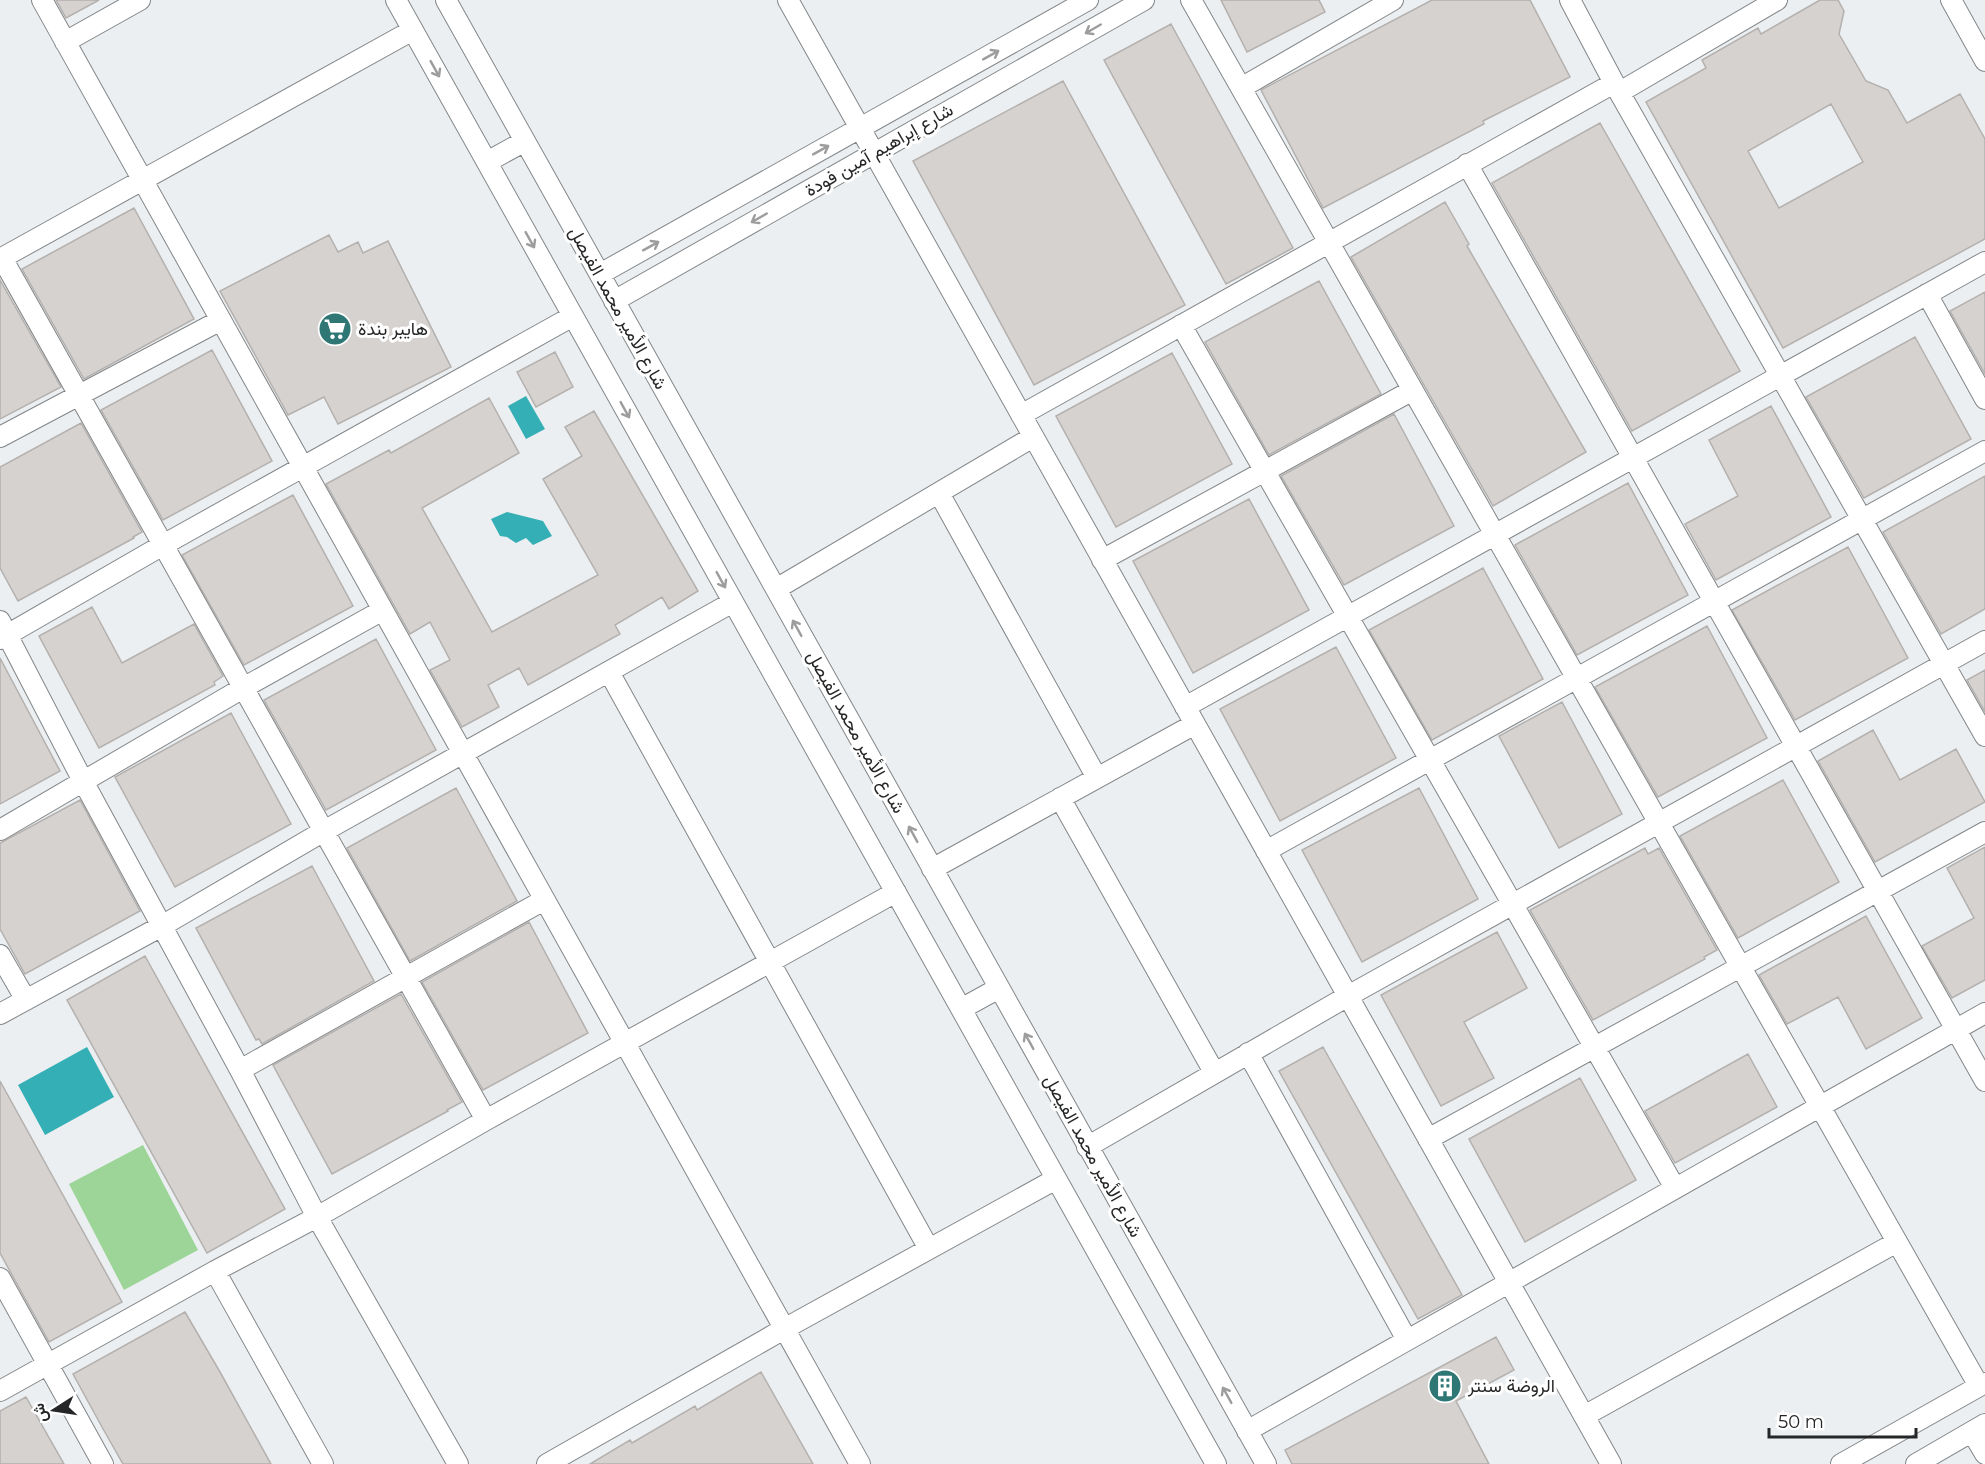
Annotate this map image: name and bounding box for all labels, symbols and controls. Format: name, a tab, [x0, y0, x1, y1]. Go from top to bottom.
one-way arrow	[1085, 23, 1102, 35]
one-way arrow	[981, 49, 999, 60]
one-way arrow	[429, 60, 441, 77]
street label: شارع إبراهيم آمين فودة	[801, 99, 957, 202]
one-way arrow	[812, 144, 829, 156]
one-way arrow	[751, 213, 768, 225]
street label: شارع الأمير محمد الفيصل	[563, 223, 672, 394]
one-way arrow	[525, 230, 536, 248]
one-way arrow	[641, 240, 659, 251]
supermarket icon: هايبر بندة	[317, 311, 353, 347]
place label: هايبر بندة	[358, 318, 428, 340]
one-way arrow	[620, 401, 632, 418]
one-way arrow	[715, 571, 727, 588]
one-way arrow	[791, 620, 803, 637]
street label: شارع الأمير محمد الفيصل	[801, 647, 910, 818]
one-way arrow	[907, 826, 919, 843]
one-way arrow	[1023, 1033, 1034, 1051]
street label: شارع الأمير محمد الفيصل	[1038, 1071, 1147, 1242]
building icon: الروضة سنتر	[1427, 1368, 1463, 1404]
place label: الروضة سنتر	[1467, 1375, 1555, 1397]
north arrow	[24, 1380, 84, 1440]
one-way arrow	[1221, 1387, 1233, 1404]
scale bar	[1769, 1401, 1916, 1439]
text: ش	[29, 1402, 51, 1424]
text: 50 m	[1778, 1411, 1824, 1433]

